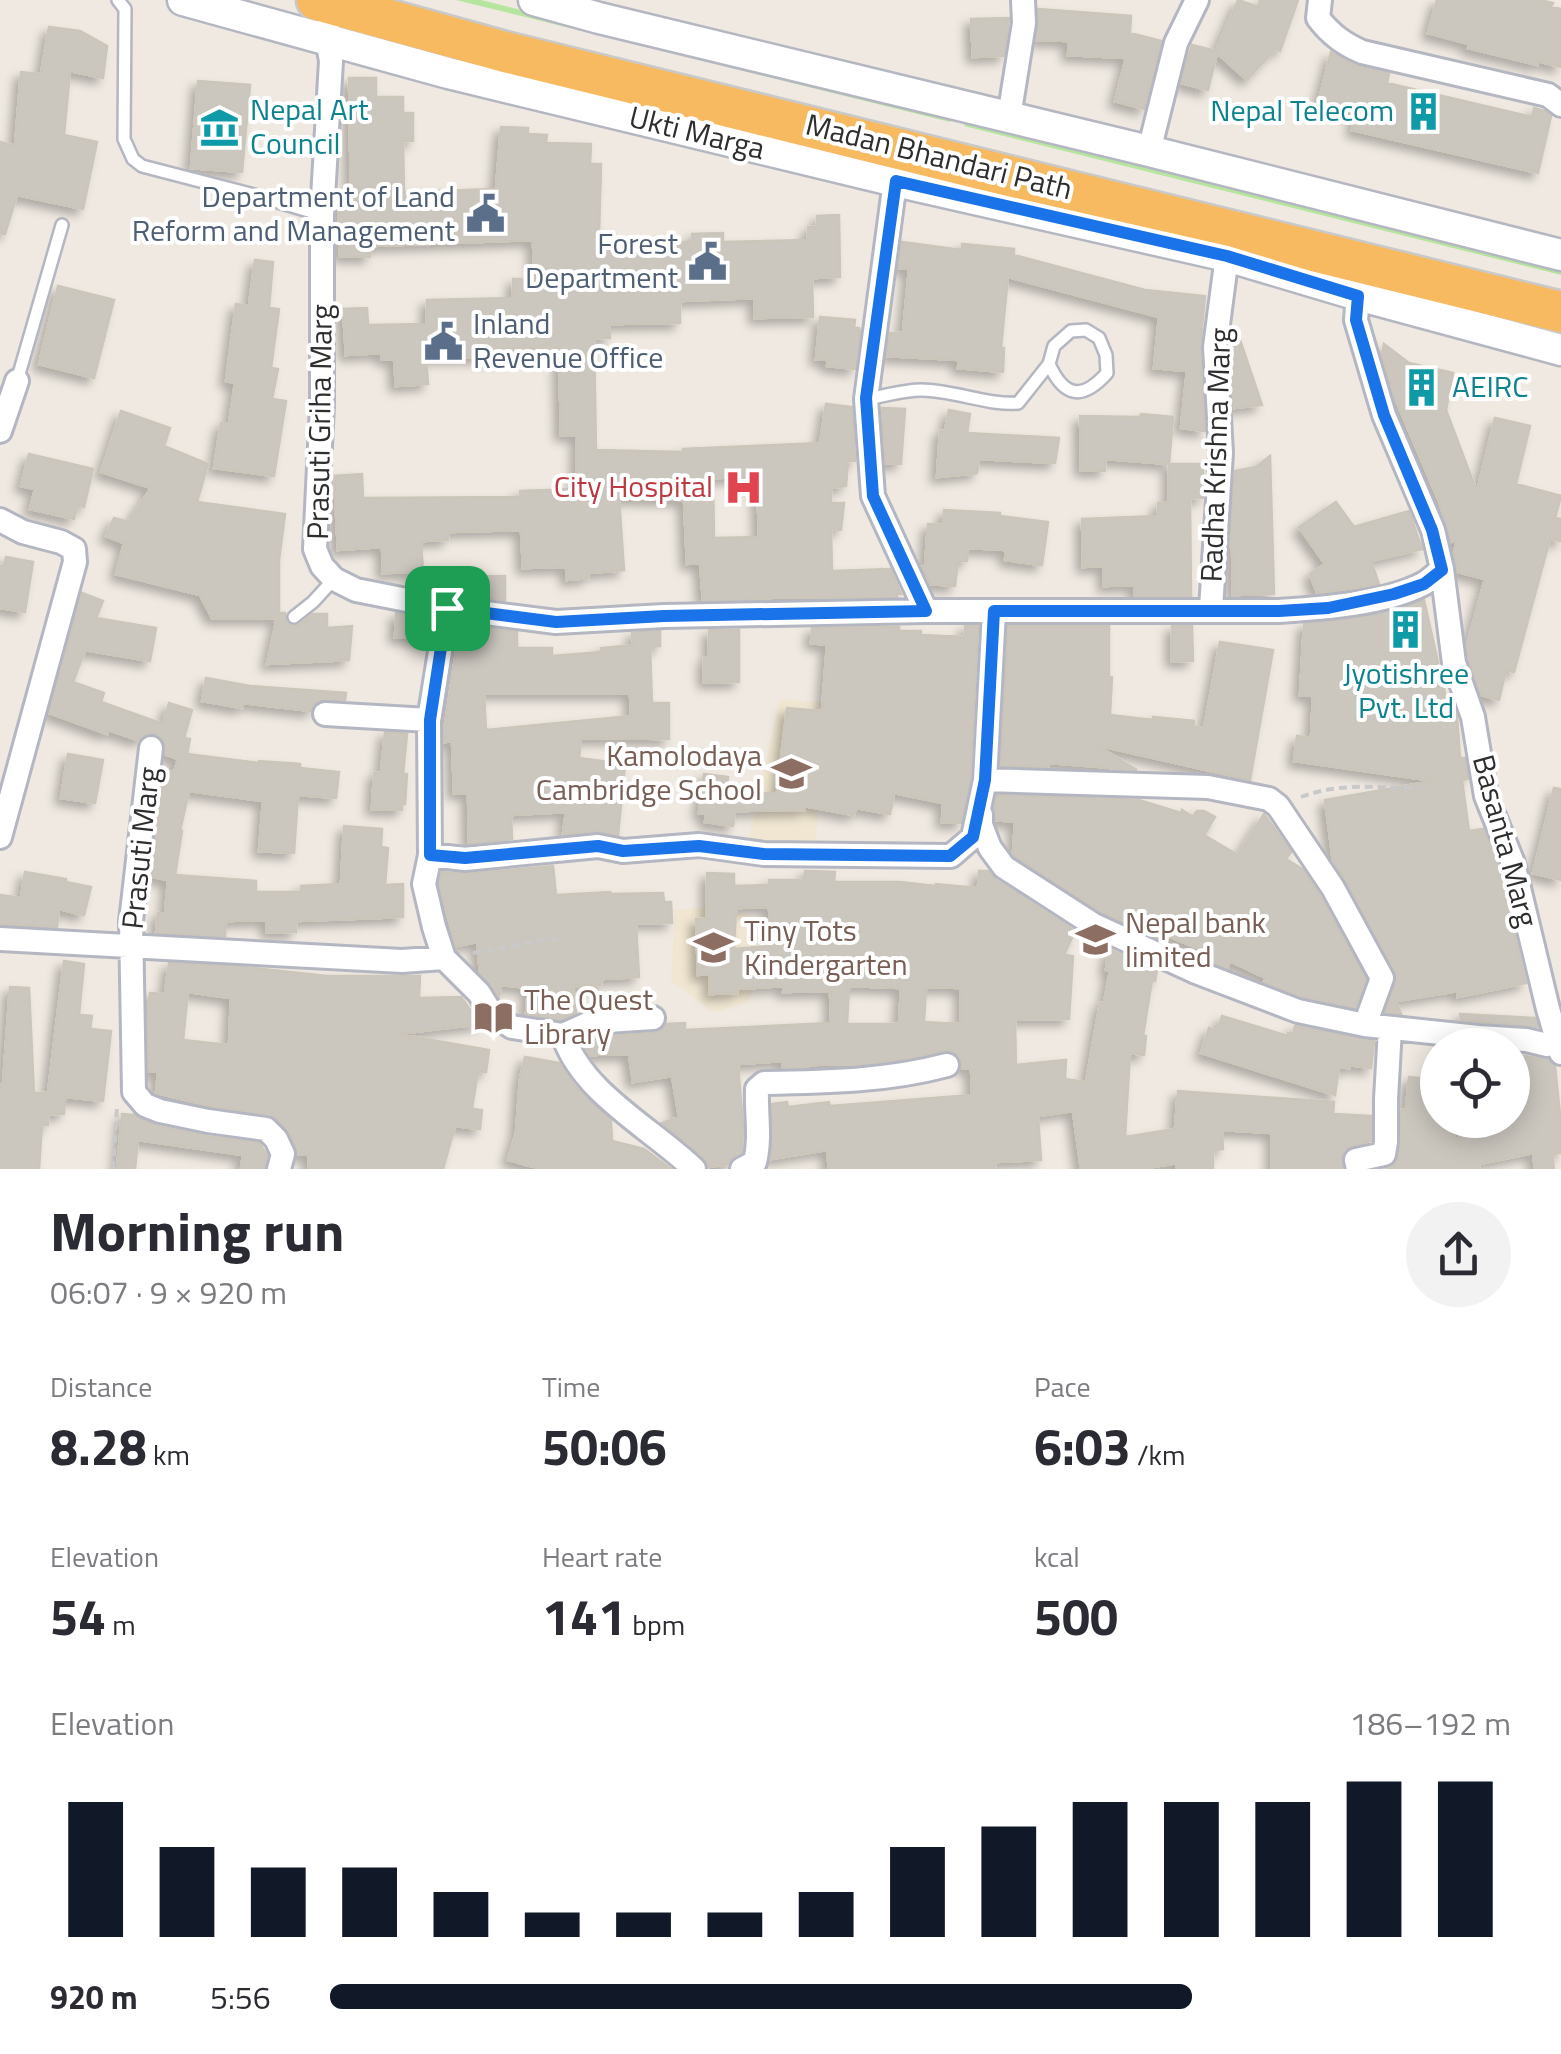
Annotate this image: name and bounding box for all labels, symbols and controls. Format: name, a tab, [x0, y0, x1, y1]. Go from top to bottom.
place label: Nepal Art Council	[250, 86, 369, 166]
place label: Nepal Telecom	[1210, 87, 1394, 133]
building icon: Nepal Telecom	[1403, 90, 1445, 132]
street label: Ukti Marga	[625, 93, 770, 171]
street label: Madan Bhandari Path	[801, 101, 1077, 211]
museum icon: Nepal Art Council	[199, 106, 241, 148]
place label: Department of Land Reform and Management	[132, 173, 455, 253]
public building icon: Department of Land Reform and Management	[464, 193, 506, 235]
place label: Forest Department	[525, 220, 678, 300]
public building icon: Forest Department	[687, 240, 729, 282]
place label: Inland Revenue Office	[473, 300, 664, 380]
street label: Prasuti Griha Marg	[294, 304, 344, 540]
public building icon: Inland Revenue Office	[422, 320, 464, 362]
street label: Radha Krishna Marg	[1188, 327, 1242, 583]
place label: AEIRC	[1452, 363, 1529, 409]
building icon: AEIRC	[1401, 366, 1443, 408]
place label: City Hospital	[554, 463, 713, 509]
hospital icon: City Hospital	[722, 466, 764, 508]
pin	[405, 566, 490, 651]
icon: arrive	[420, 581, 475, 636]
building icon: Jyotishree Pvt. Ltd	[1385, 609, 1427, 651]
place label: Jyotishree Pvt. Ltd	[1343, 650, 1469, 730]
place label: Kamolodaya Cambridge School	[536, 732, 762, 812]
street label: Basanta Marg	[1461, 750, 1551, 932]
school or university icon: Kamolodaya Cambridge School	[771, 752, 813, 794]
street label: Prasuti Marg	[109, 765, 171, 931]
place label: Nepal bank limited	[1125, 899, 1266, 979]
place label: Tiny Tots Kindergarten	[744, 907, 908, 987]
school or university icon: Nepal bank limited	[1074, 919, 1116, 961]
school or university icon: Tiny Tots Kindergarten	[693, 927, 735, 969]
place label: The Quest Library	[524, 976, 653, 1056]
library icon: The Quest Library	[473, 996, 515, 1038]
map controls	[1420, 1028, 1530, 1138]
button: locate	[1420, 1028, 1530, 1138]
text: Morning run	[50, 1189, 344, 1272]
button: share	[1406, 1202, 1511, 1307]
text: 06:07 · 9 × 920 m	[50, 1268, 287, 1316]
text: Distance	[50, 1365, 152, 1408]
text: Time	[542, 1365, 600, 1408]
text: Pace	[1034, 1365, 1091, 1408]
text: 8.28	[50, 1408, 147, 1484]
text: 50:06	[542, 1408, 667, 1484]
text: 6:03	[1034, 1408, 1131, 1484]
text: km	[147, 1433, 190, 1476]
text: /km	[1131, 1433, 1185, 1476]
text: Elevation	[50, 1535, 159, 1578]
text: Heart rate	[542, 1535, 662, 1578]
text: kcal	[1034, 1535, 1080, 1578]
text: 54	[50, 1578, 106, 1654]
text: 141	[542, 1578, 626, 1654]
text: 500	[1034, 1578, 1118, 1654]
text: m	[106, 1603, 136, 1646]
text: bpm	[626, 1603, 685, 1646]
text: Elevation	[50, 1699, 174, 1747]
text: 186–192 m	[1349, 1699, 1511, 1747]
text: 920 m	[50, 1973, 138, 2021]
text: 5:56	[210, 1973, 271, 2021]

